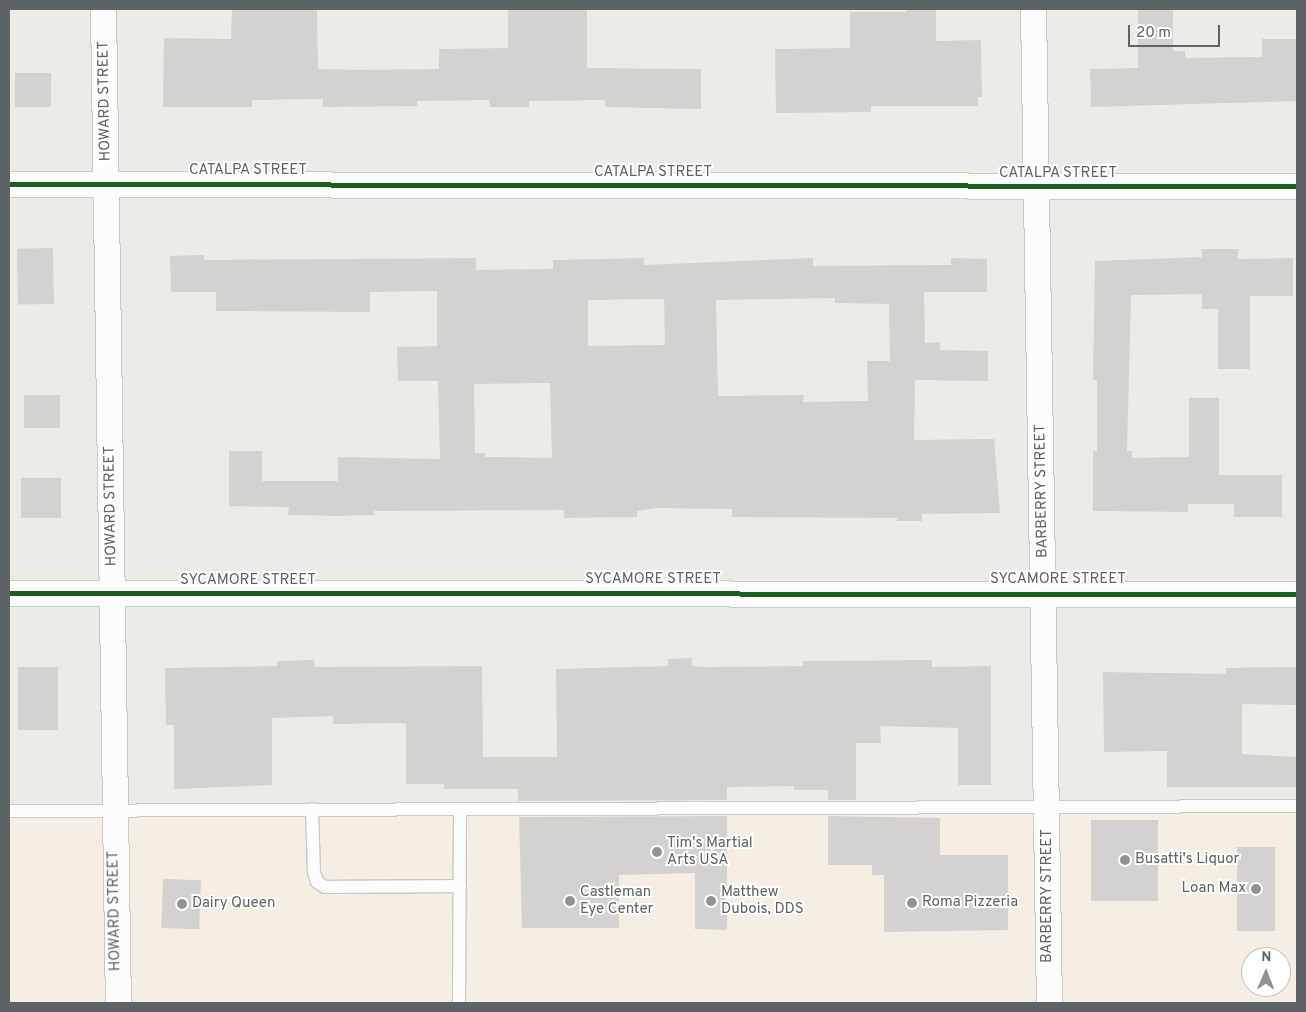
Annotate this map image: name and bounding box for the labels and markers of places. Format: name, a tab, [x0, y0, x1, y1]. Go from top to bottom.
place label: Tim's Martial Arts USA	[667, 834, 753, 869]
marker: Tim's Martial Arts USA	[651, 846, 663, 858]
place label: Busatti's Liquor	[1135, 851, 1239, 869]
marker: Busatti's Liquor	[1119, 854, 1131, 866]
place label: Loan Max	[1182, 880, 1246, 898]
place label: Castleman Eye Center	[580, 883, 653, 918]
place label: Matthew Dubois, DDS	[721, 883, 804, 918]
marker: Loan Max	[1250, 883, 1262, 895]
place label: Roma Pizzeria	[922, 894, 1018, 912]
place label: Dairy Queen	[192, 895, 275, 913]
marker: Castleman Eye Center	[564, 895, 576, 907]
marker: Matthew Dubois, DDS	[705, 895, 717, 907]
marker: Roma Pizzeria	[906, 897, 918, 909]
marker: Dairy Queen	[176, 898, 188, 910]

